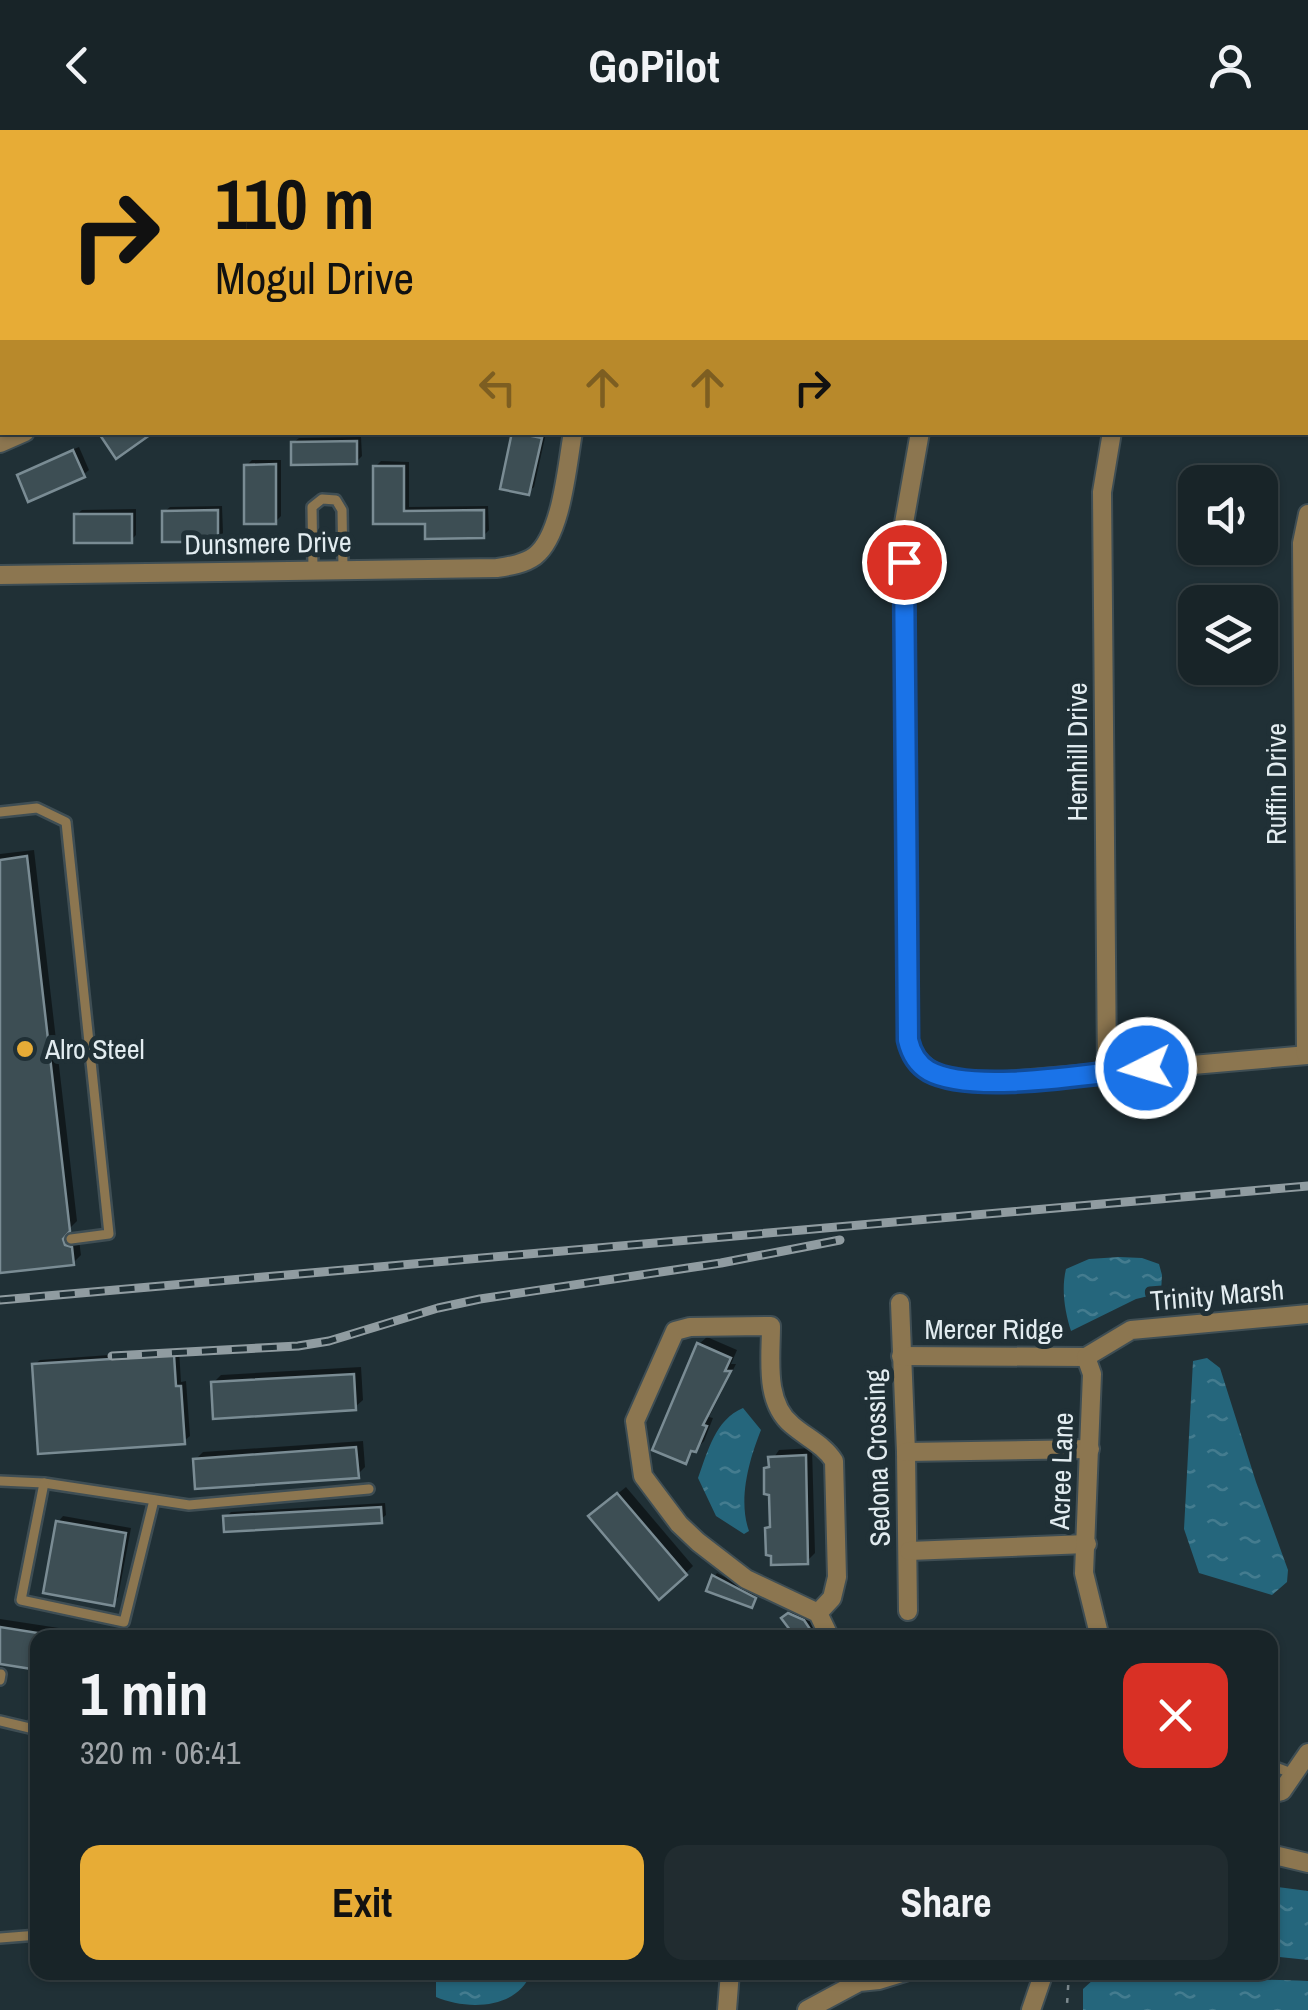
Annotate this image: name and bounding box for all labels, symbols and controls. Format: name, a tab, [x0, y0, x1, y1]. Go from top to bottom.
text: GoPilot	[588, 35, 720, 96]
icon: back	[50, 38, 105, 93]
icon: person	[1203, 38, 1258, 93]
text: 110 m	[215, 157, 375, 251]
icon: right	[50, 170, 180, 300]
text: Mogul Drive	[215, 247, 414, 308]
icon: left	[470, 360, 525, 415]
icon: ahead	[575, 360, 630, 415]
icon: ahead	[680, 360, 735, 415]
icon: right	[785, 360, 840, 415]
map controls	[1178, 465, 1278, 685]
button: sound	[1178, 465, 1278, 565]
pin	[862, 520, 947, 605]
street label: Dunsmere Drive	[184, 523, 352, 563]
icon: arrive	[877, 535, 932, 590]
button: layers	[1178, 585, 1278, 685]
street label: Hemhill Drive	[1058, 682, 1096, 822]
street label: Ruffin Drive	[1257, 723, 1295, 845]
position arrow	[1094, 1016, 1198, 1120]
place label: Alro Steel	[44, 1030, 145, 1068]
marker: Alro Steel	[14, 1038, 36, 1060]
street label: Trinity Marsh	[1148, 1270, 1286, 1320]
street label: Mercer Ridge	[924, 1310, 1064, 1348]
street label: Sedona Crossing	[855, 1368, 899, 1547]
street label: Acree Lane	[1040, 1412, 1082, 1531]
text: 1 min	[80, 1653, 209, 1734]
button: close	[1123, 1663, 1228, 1768]
text: 320 m · 06:41	[80, 1731, 240, 1774]
button: Exit	[80, 1845, 644, 1960]
button: Share	[664, 1845, 1228, 1960]

